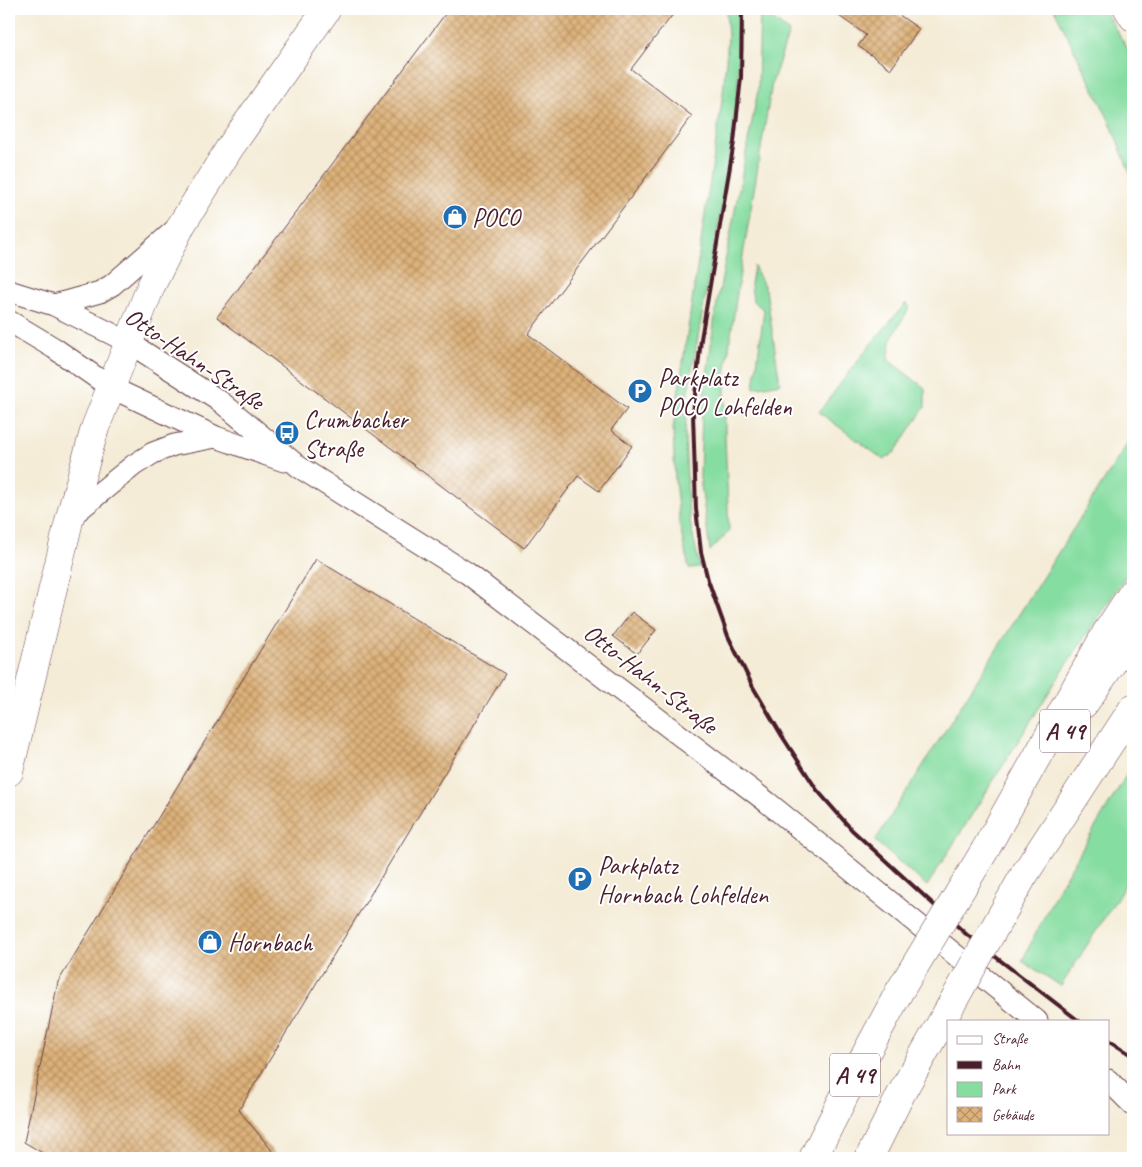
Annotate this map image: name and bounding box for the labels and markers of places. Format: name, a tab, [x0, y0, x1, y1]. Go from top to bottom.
place label: POCO	[472, 202, 522, 234]
shop icon: POCO	[442, 204, 468, 230]
place label: Parkplatz POCO Lohfelden	[658, 362, 792, 423]
parking icon: Parkplatz POCO Lohfelden	[627, 378, 653, 404]
place label: Crumbacher Straße	[304, 404, 410, 465]
bus stop icon: Crumbacher Straße	[274, 420, 300, 446]
place label: Parkplatz Hornbach Lohfelden	[598, 850, 769, 911]
parking icon: Parkplatz Hornbach Lohfelden	[567, 866, 593, 892]
place label: Hornbach	[228, 927, 314, 959]
shop icon: Hornbach	[197, 929, 223, 955]

